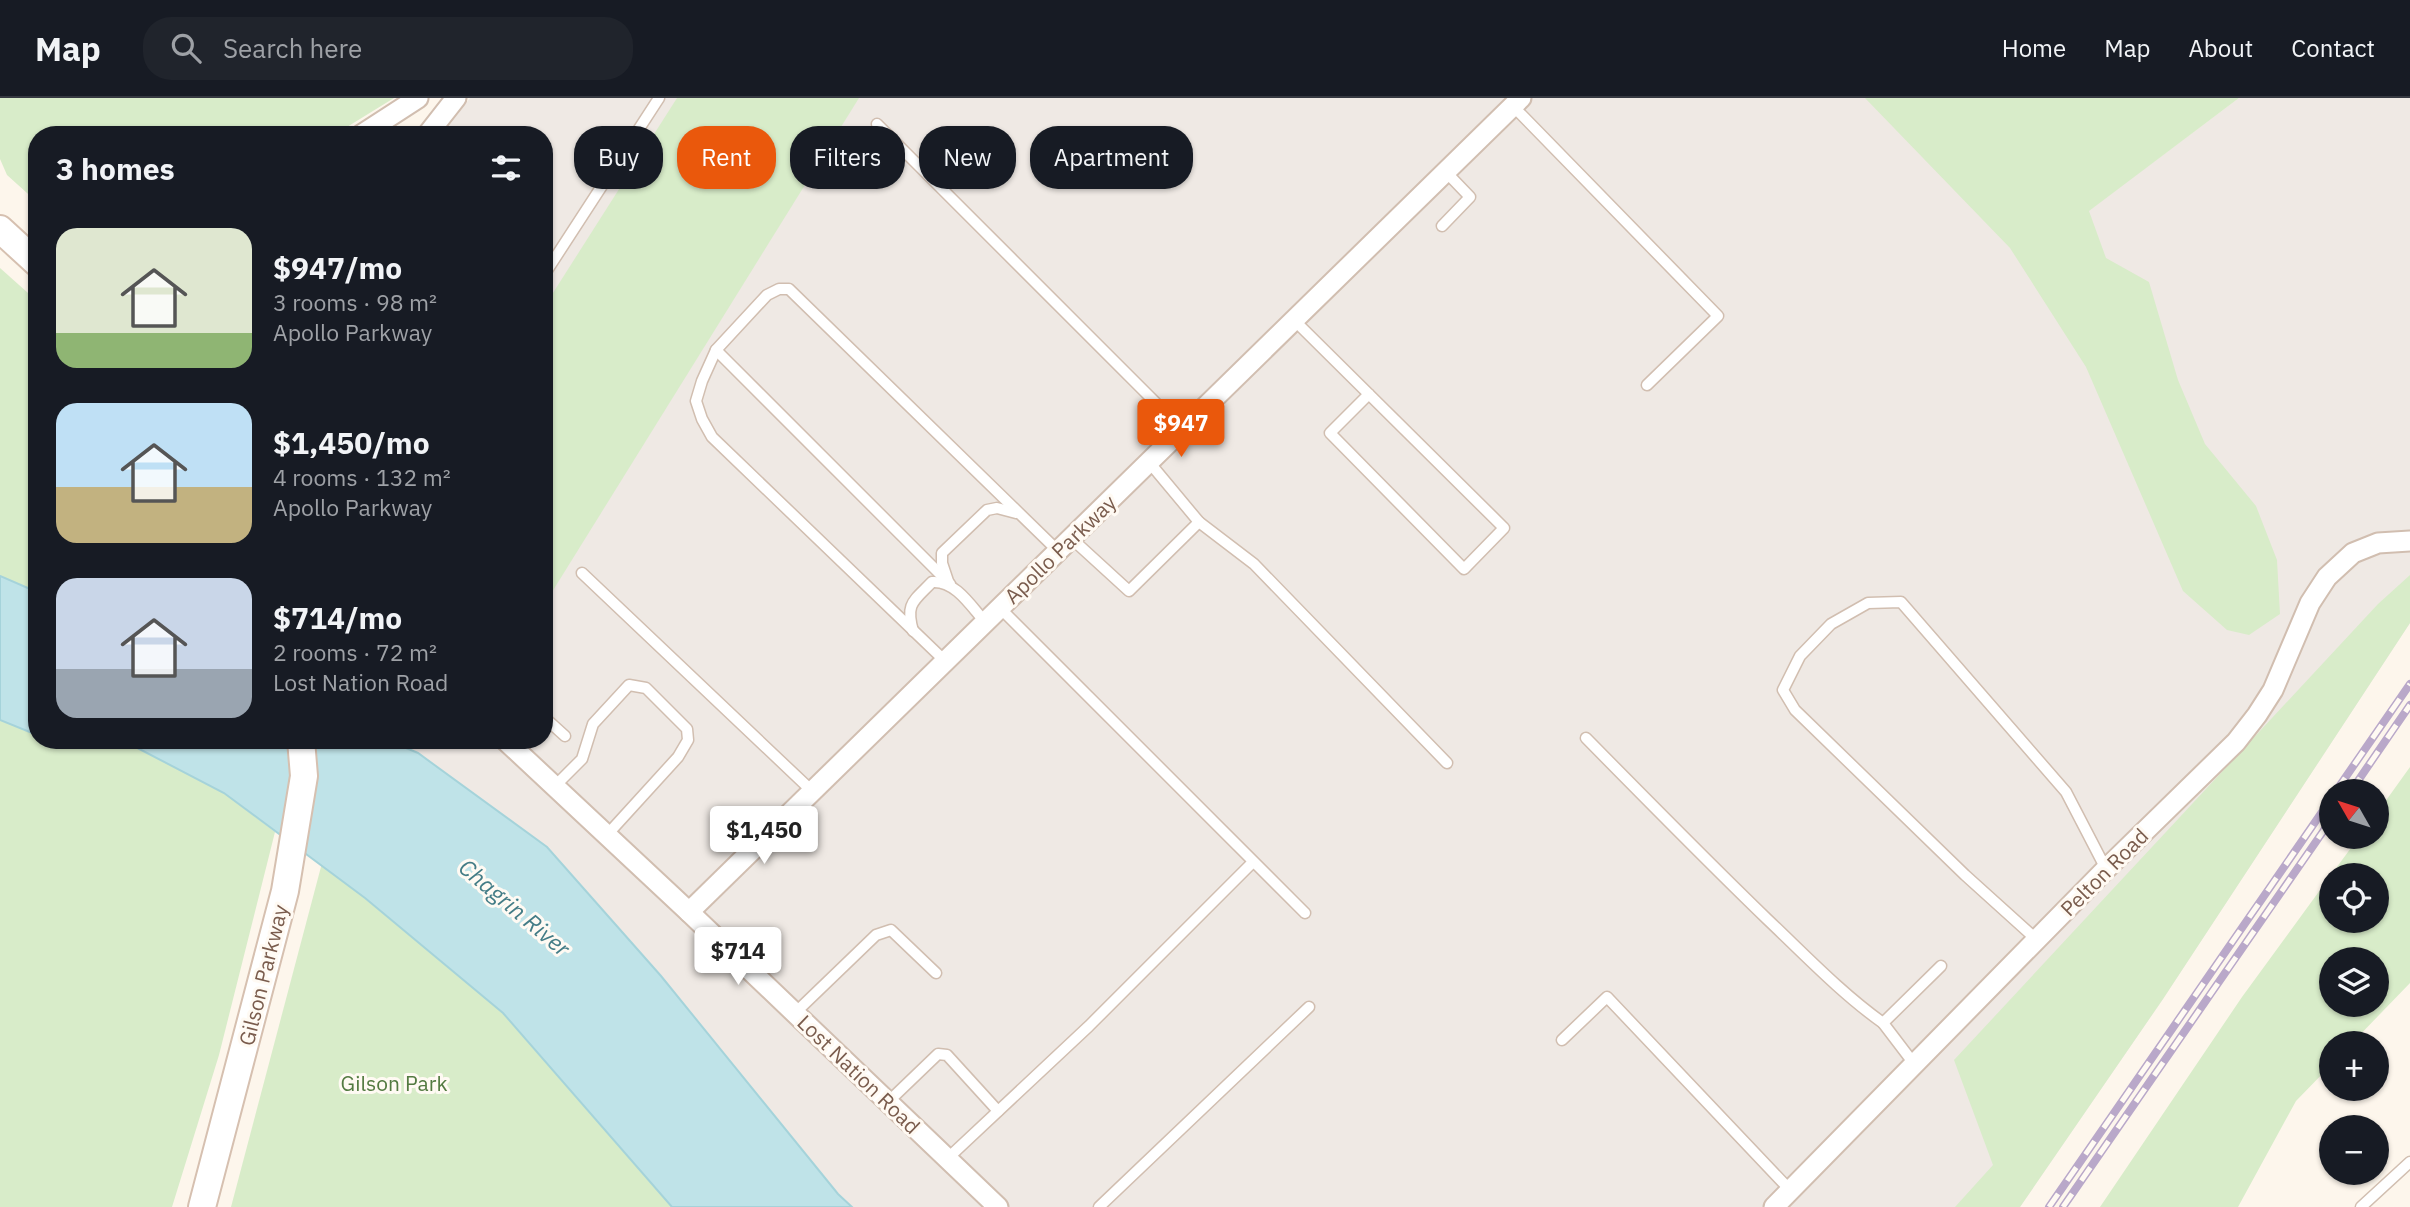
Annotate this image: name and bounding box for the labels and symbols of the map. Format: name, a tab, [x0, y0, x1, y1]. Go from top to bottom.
pin: $947	[1140, 400, 1222, 459]
street label: Apollo Parkway	[998, 488, 1122, 610]
north arrow	[2319, 779, 2389, 849]
pin: $1,450	[707, 806, 821, 866]
street label: Pelton Road	[2054, 822, 2154, 922]
water label: Chagrin River	[453, 852, 577, 963]
street label: Gilson Parkway	[232, 901, 294, 1048]
pin: $714	[697, 928, 779, 987]
street label: Lost Nation Road	[792, 1008, 926, 1140]
park label: Gilson Park	[341, 1069, 447, 1097]

